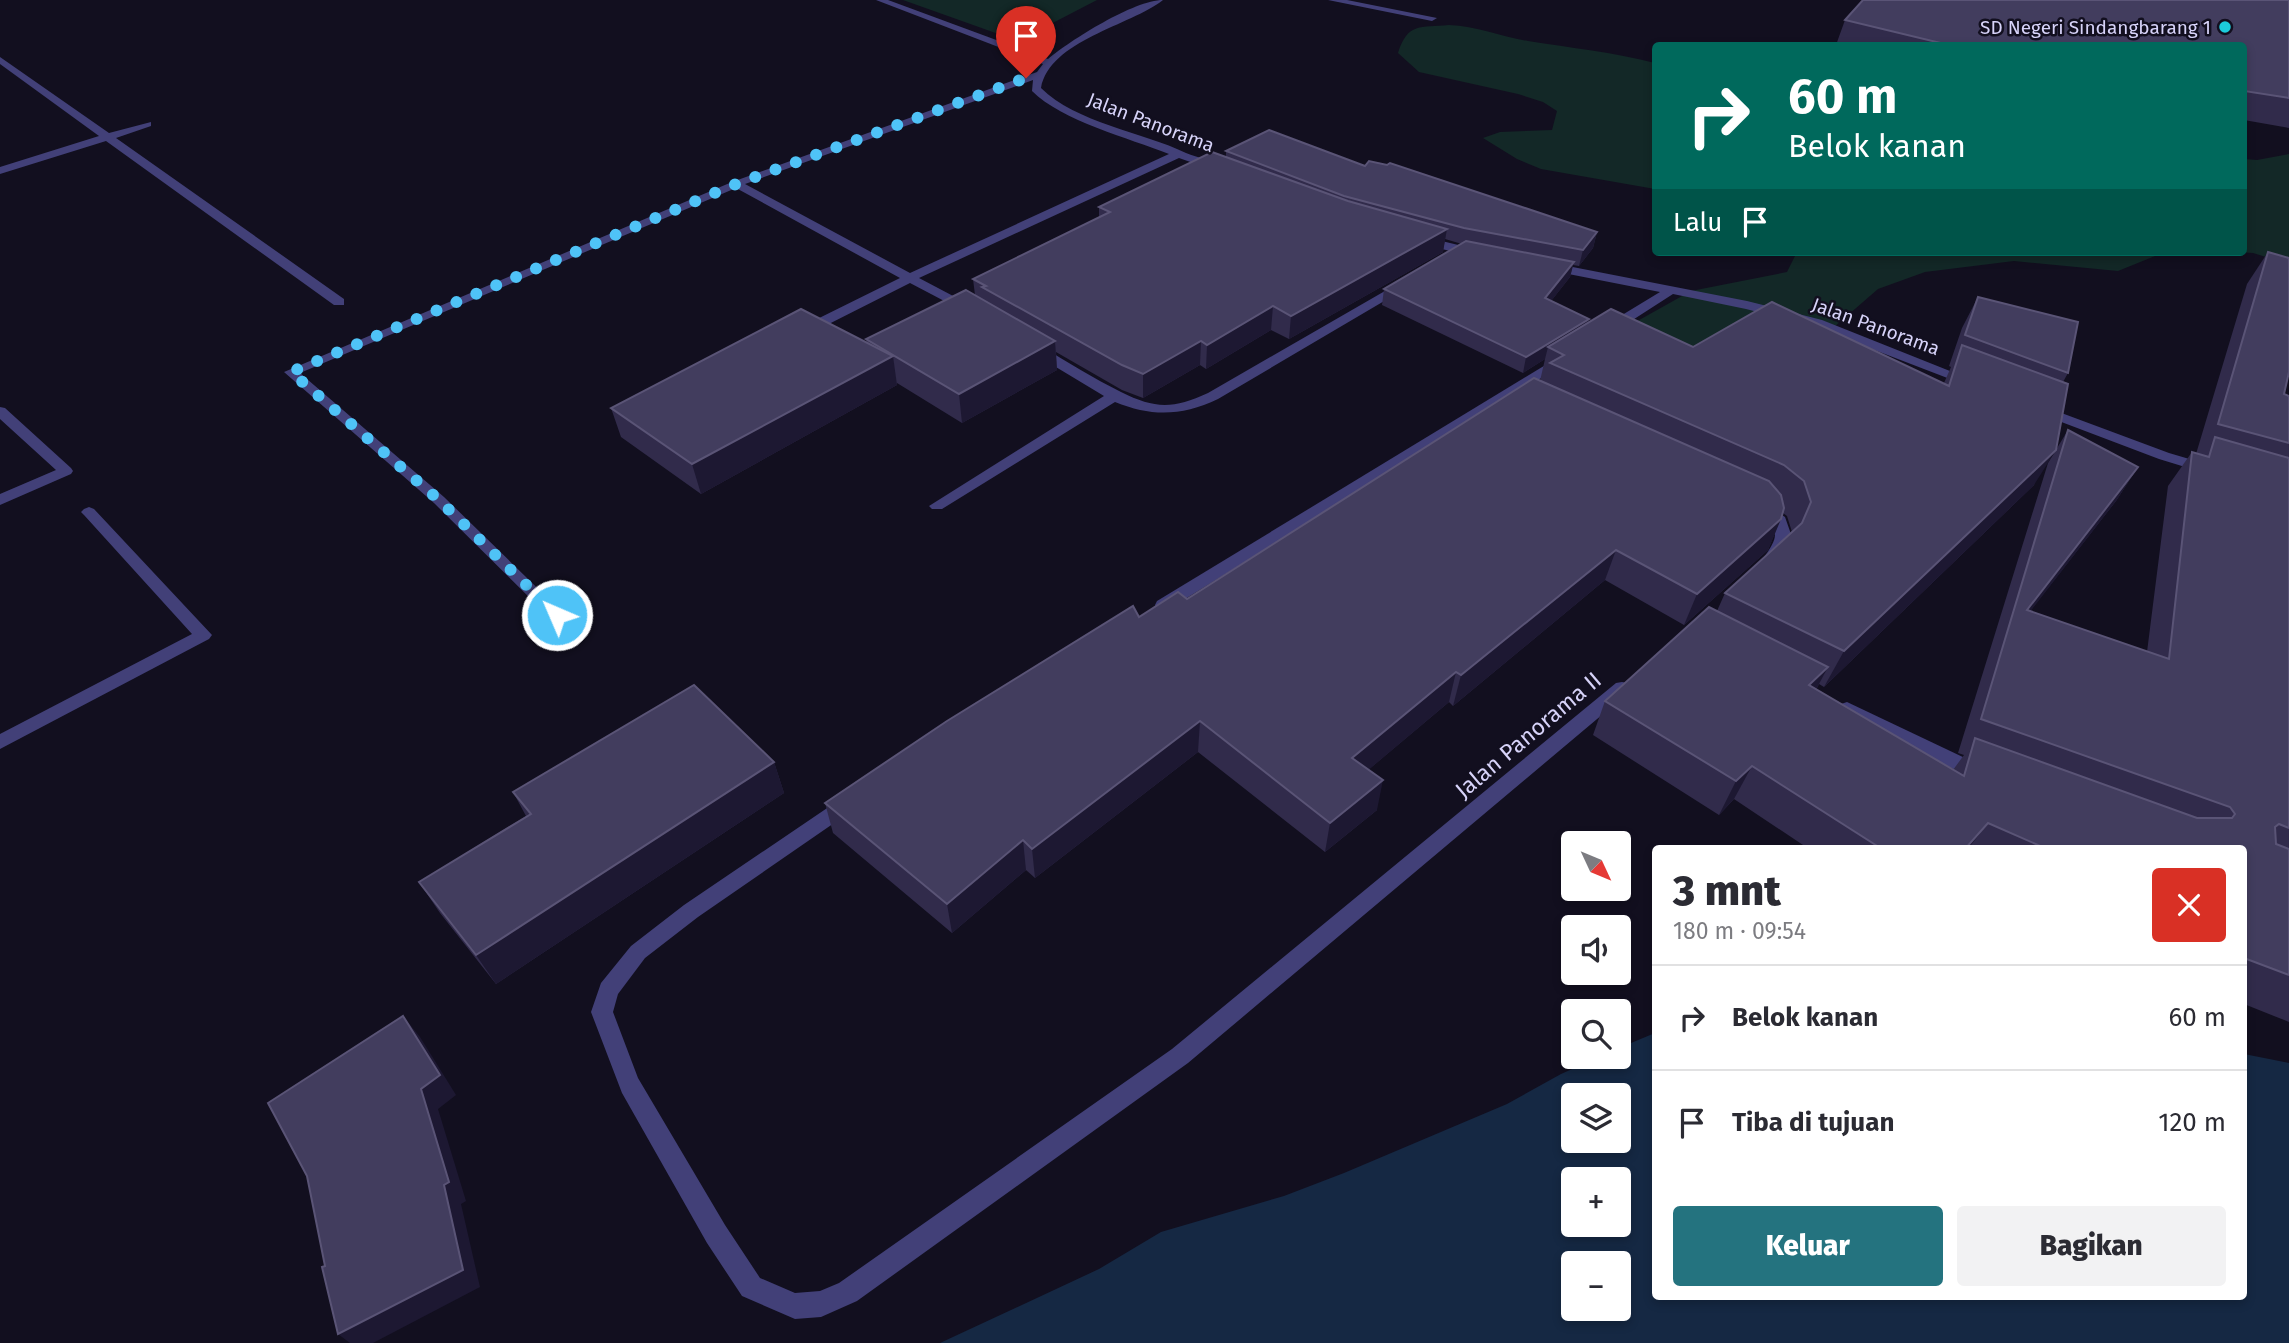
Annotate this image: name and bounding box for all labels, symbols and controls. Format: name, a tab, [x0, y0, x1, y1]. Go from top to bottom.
pin	[996, 6, 1056, 78]
place label: SD Negeri Sindangbarang 1	[1980, 16, 2211, 39]
icon: arrive	[1007, 17, 1045, 55]
marker: SD Negeri Sindangbarang 1	[2217, 19, 2233, 35]
text: 60 m	[1788, 67, 1897, 126]
icon: right	[1673, 70, 1764, 161]
street label: Jalan Panorama	[1084, 88, 1218, 157]
text: Belok kanan	[1788, 127, 1966, 165]
icon: arrive	[1736, 203, 1774, 241]
text: Lalu	[1673, 207, 1722, 238]
street label: Jalan Panorama	[1809, 293, 1943, 360]
position arrow	[520, 578, 594, 652]
street label: Jalan Panorama II	[1449, 666, 1607, 804]
north arrow	[1561, 831, 1631, 901]
map controls	[1561, 831, 1631, 1321]
text: 3 mnt	[1673, 866, 1781, 916]
button: close	[2152, 868, 2226, 942]
button: sound	[1561, 915, 1631, 985]
text: 180 m · 09:54	[1673, 917, 1806, 945]
button: search	[1561, 999, 1631, 1069]
icon: right	[1673, 999, 1711, 1037]
text: Belok kanan	[1732, 1002, 1878, 1033]
text: 60 m	[2168, 1002, 2226, 1033]
button: layers	[1561, 1083, 1631, 1153]
icon: arrive	[1673, 1104, 1711, 1142]
text: Tiba di tujuan	[1732, 1107, 1894, 1138]
text: 120 m	[2158, 1107, 2226, 1138]
button: +	[1561, 1167, 1631, 1237]
button: Keluar	[1673, 1206, 1943, 1286]
button: Bagikan	[1957, 1206, 2226, 1286]
button: −	[1561, 1251, 1631, 1321]

